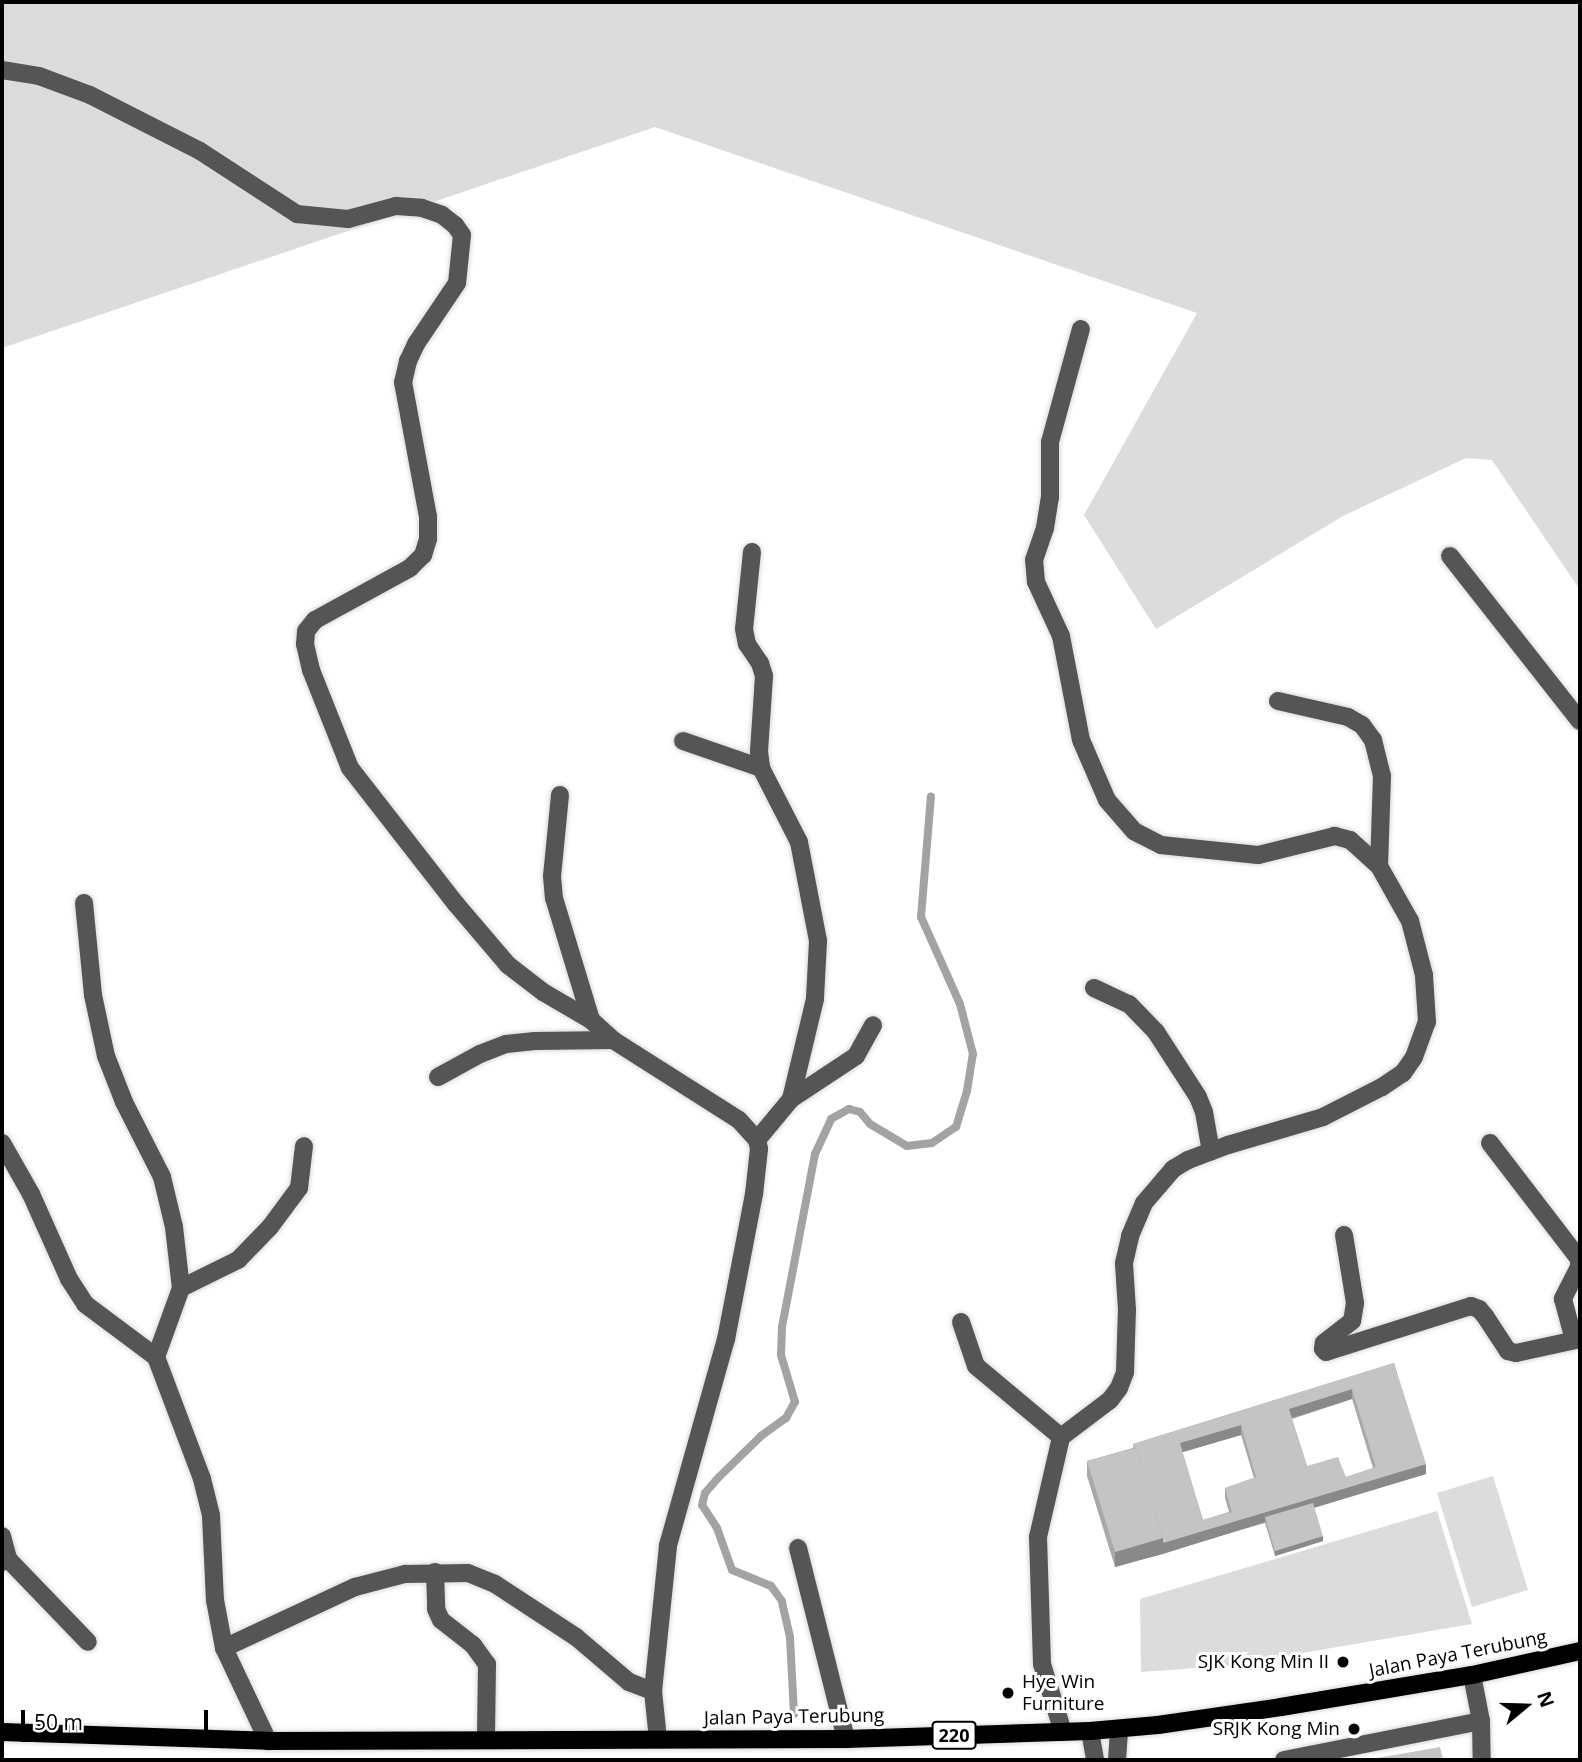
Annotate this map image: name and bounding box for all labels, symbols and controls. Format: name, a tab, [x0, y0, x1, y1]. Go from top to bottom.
street label: Jalan Paya Terubung	[1367, 1626, 1549, 1682]
place label: SJK Kong Min II	[1198, 1651, 1329, 1673]
marker: SJK Kong Min II	[1335, 1654, 1351, 1670]
place label: Hye Win Furniture	[1022, 1671, 1105, 1715]
north arrow	[1491, 1671, 1561, 1741]
marker: Hye Win Furniture	[1000, 1685, 1016, 1701]
text: N	[1531, 1688, 1561, 1711]
scale bar	[24, 1696, 212, 1740]
street label: Jalan Paya Terubung	[704, 1704, 884, 1730]
text: 50 m	[34, 1708, 83, 1736]
place label: SRJK Kong Min	[1213, 1718, 1340, 1740]
road number: 220	[931, 1720, 977, 1750]
marker: SRJK Kong Min	[1346, 1721, 1362, 1737]

